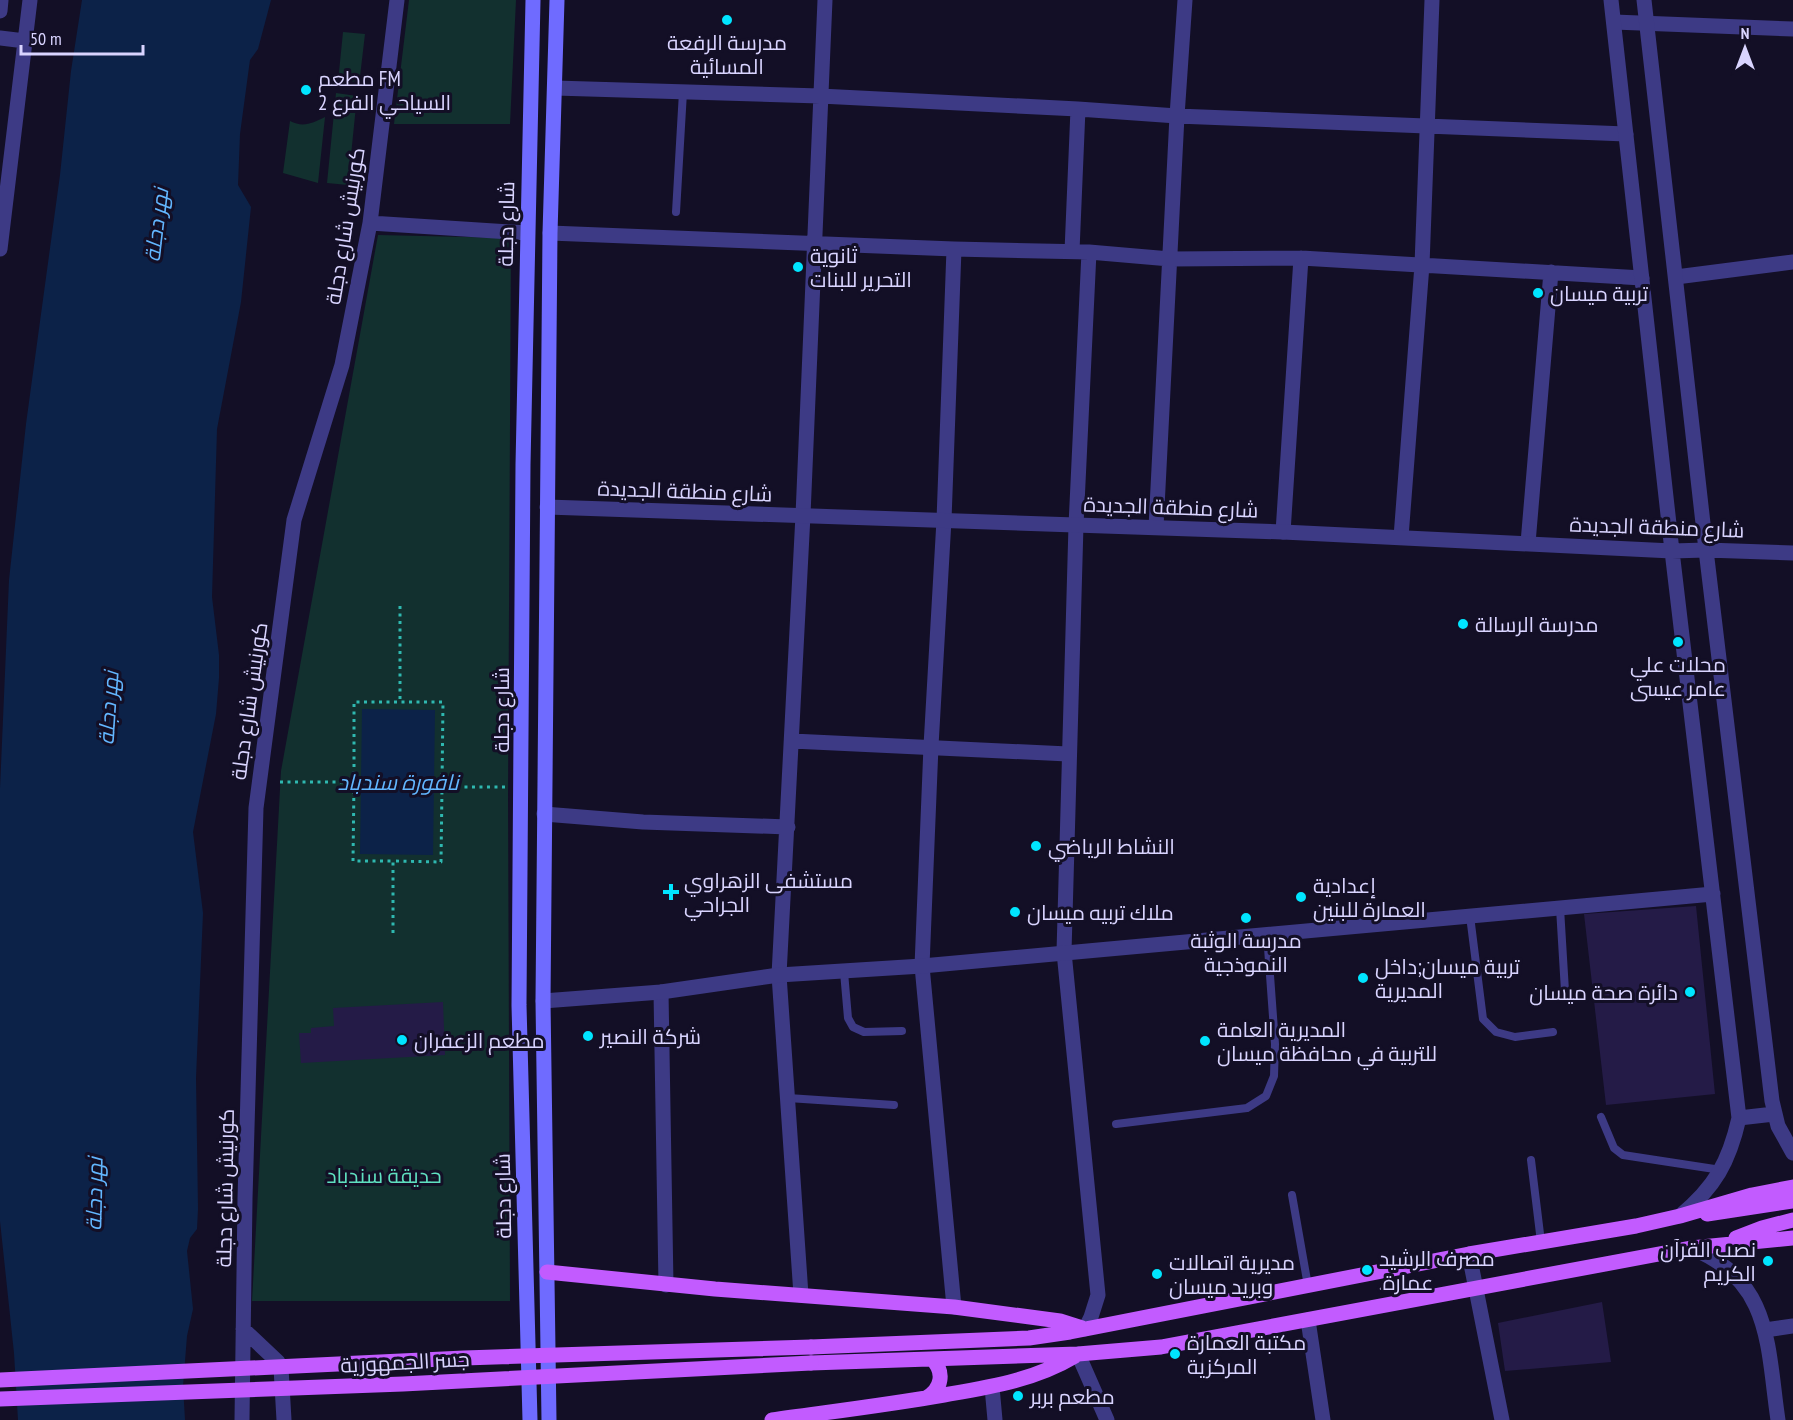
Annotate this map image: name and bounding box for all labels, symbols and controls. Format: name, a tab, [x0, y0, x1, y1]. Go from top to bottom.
marker: مدرسة الرفعة المسائية	[720, 13, 734, 27]
scale bar	[21, 18, 142, 56]
north arrow	[1715, 18, 1775, 78]
text: N	[1741, 23, 1749, 43]
text: 50 m	[30, 27, 62, 50]
place label: مدرسة الرفعة المسائية	[667, 29, 787, 80]
place label: مطعم FM السياحي الفرع 2	[318, 65, 451, 119]
marker: مطعم FM السياحي الفرع 2	[299, 83, 313, 97]
street label: كورنيش شارع دجلة	[319, 146, 372, 307]
street label: شارع دجلة	[492, 181, 521, 267]
water label: نهر دجلة	[138, 184, 175, 263]
place label: ثانوية التحرير للبنات	[810, 242, 912, 293]
marker: ثانوية التحرير للبنات	[791, 260, 805, 274]
place label: تربية ميسان	[1550, 280, 1649, 307]
marker: تربية ميسان	[1531, 286, 1545, 300]
street label: شارع منطقة الجديدة	[597, 474, 773, 509]
street label: شارع منطقة الجديدة	[1083, 490, 1259, 525]
street label: شارع منطقة الجديدة	[1569, 510, 1745, 545]
place label: مدرسة الرسالة	[1475, 611, 1598, 638]
marker: مدرسة الرسالة	[1456, 617, 1470, 631]
street label: كورنيش شارع دجلة	[225, 621, 274, 782]
marker: محلات علي عامر عيسى	[1671, 635, 1685, 649]
place label: محلات علي عامر عيسى	[1630, 651, 1726, 702]
street label: شارع دجلة	[488, 667, 516, 753]
water label: نهر دجلة	[91, 668, 125, 746]
water label: نافورة سندباد	[337, 768, 461, 796]
place label: النشاط الرياضي	[1048, 833, 1175, 862]
marker: النشاط الرياضي	[1029, 839, 1043, 853]
place label: مستشفى الزهراوي الجراحي	[684, 867, 853, 921]
place label: إعدادية العمارة للبنين	[1313, 872, 1426, 923]
marker: مستشفى الزهراوي الجراحي	[662, 883, 680, 901]
marker: إعدادية العمارة للبنين	[1294, 890, 1308, 904]
place label: ملاك تربيه ميسان	[1027, 899, 1174, 926]
marker: ملاك تربيه ميسان	[1008, 905, 1022, 919]
marker: مدرسة الوثبة النموذجية	[1239, 911, 1253, 925]
place label: مدرسة الوثبة النموذجية	[1190, 927, 1302, 978]
place label: تربية ميسان;داخل المديرية	[1375, 953, 1520, 1004]
marker: تربية ميسان;داخل المديرية	[1356, 971, 1370, 985]
place label: دائرة صحة ميسان	[1529, 979, 1678, 1006]
marker: دائرة صحة ميسان	[1683, 985, 1697, 999]
place label: المديرية العامة للتربية في محافظة ميسان	[1217, 1016, 1437, 1070]
place label: شركة النصير	[599, 1023, 701, 1050]
place label: مطعم الزعفران	[414, 1027, 544, 1055]
marker: شركة النصير	[581, 1029, 595, 1043]
marker: مطعم الزعفران	[395, 1033, 409, 1047]
marker: المديرية العامة للتربية في محافظة ميسان	[1198, 1034, 1212, 1048]
street label: كورنيش شارع دجلة	[210, 1108, 241, 1268]
street label: شارع دجلة	[489, 1153, 518, 1239]
water label: نهر دجلة	[79, 1155, 109, 1231]
park label: حديقة سندباد	[326, 1162, 442, 1189]
place label: نصب القرآن الكريم	[1660, 1236, 1756, 1288]
place label: مصرف الرشيد .عمارة	[1379, 1245, 1495, 1296]
place label: مديرية اتصالات وبريد ميسان	[1169, 1249, 1295, 1300]
marker: نصب القرآن الكريم	[1761, 1254, 1775, 1268]
marker: مصرف الرشيد .عمارة	[1360, 1263, 1374, 1277]
marker: مديرية اتصالات وبريد ميسان	[1150, 1267, 1164, 1281]
place label: مكتبة العمارة المركزية	[1187, 1329, 1306, 1380]
street label: جسر الجمهورية	[340, 1345, 470, 1379]
marker: مكتبة العمارة المركزية	[1168, 1347, 1182, 1361]
place label: مطعم بربر	[1029, 1383, 1115, 1411]
marker: مطعم بربر	[1011, 1389, 1025, 1403]

